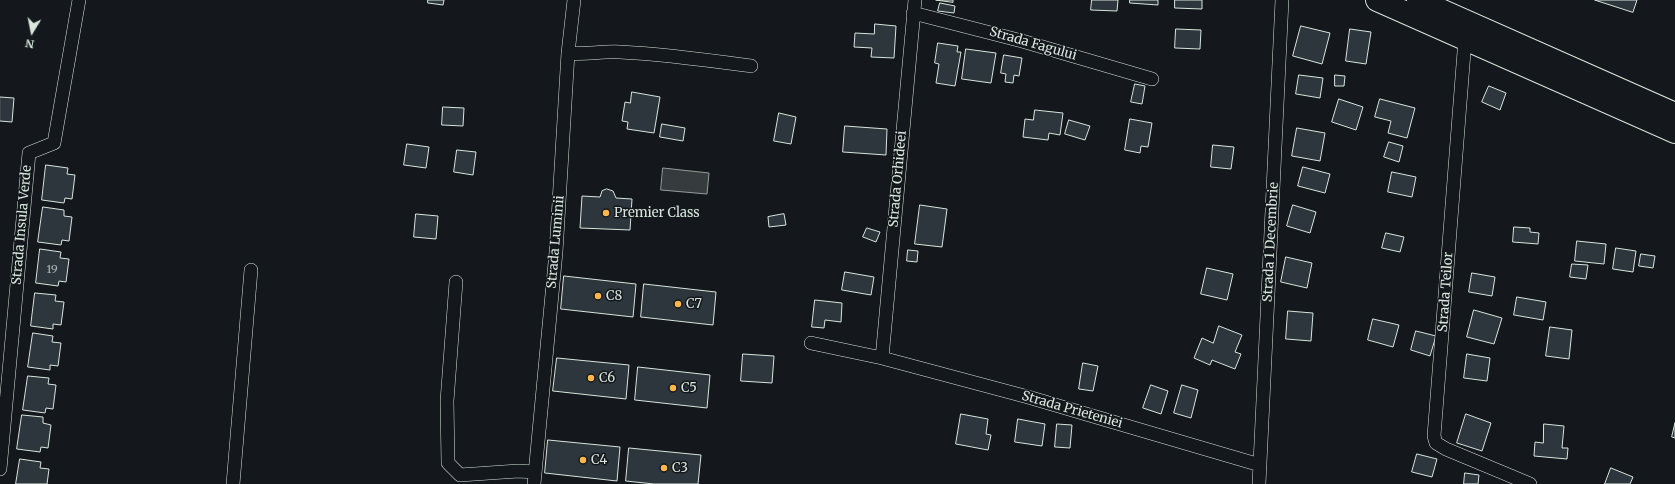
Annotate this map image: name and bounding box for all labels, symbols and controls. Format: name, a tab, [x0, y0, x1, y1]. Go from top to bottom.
north arrow	[12, 12, 52, 52]
street label: Strada Fagului	[988, 24, 1078, 64]
text: N	[24, 36, 35, 51]
street label: Strada Orhideei	[886, 130, 910, 228]
street label: Strada Insula Verde	[9, 164, 35, 286]
street label: Strada 1 Decembrie	[1260, 182, 1282, 302]
street label: Strada Luminii	[544, 195, 568, 289]
place label: Premier Class	[614, 205, 700, 221]
marker: Premier Class	[601, 208, 611, 218]
street label: Strada Teilor	[1435, 251, 1457, 333]
house number: 19	[46, 263, 58, 277]
place label: C8	[606, 288, 622, 304]
marker: C8	[593, 291, 603, 301]
place label: C7	[686, 296, 702, 312]
marker: C7	[673, 299, 683, 309]
place label: C6	[599, 370, 615, 386]
marker: C6	[586, 373, 596, 383]
place label: C5	[681, 380, 697, 396]
marker: C5	[668, 383, 678, 393]
street label: Strada Prieteniei	[1020, 388, 1124, 432]
place label: C4	[591, 452, 607, 468]
marker: C4	[578, 455, 588, 465]
place label: C3	[672, 460, 688, 476]
marker: C3	[659, 463, 669, 473]

